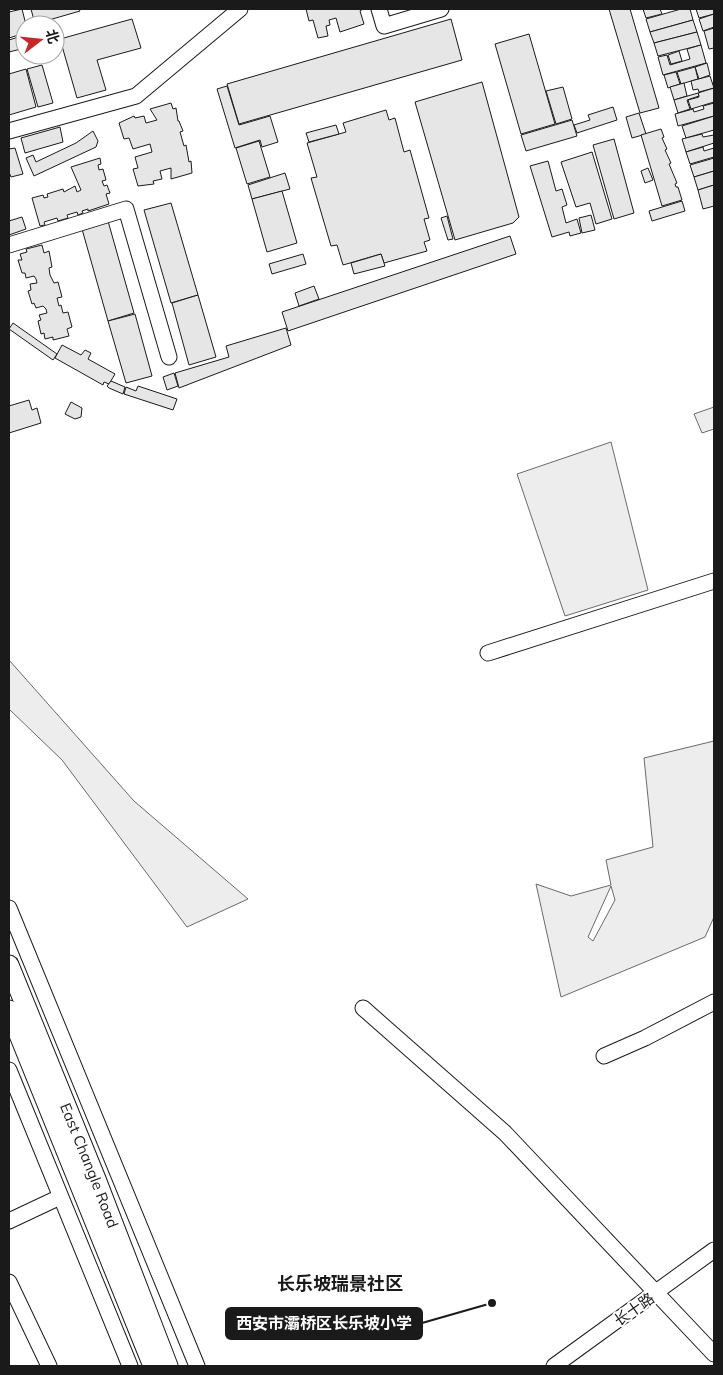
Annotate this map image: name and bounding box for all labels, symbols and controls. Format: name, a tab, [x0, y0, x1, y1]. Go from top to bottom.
north arrow	[15, 15, 65, 65]
text: 北	[42, 27, 63, 46]
street label: East Changle Road	[57, 1100, 123, 1230]
district label: 长乐坡瑞景社区	[277, 1272, 403, 1295]
street label: 长十路	[610, 1288, 658, 1330]
callout: 西安市灞桥区长乐坡小学	[226, 1308, 422, 1339]
text: 西安市灞桥区长乐坡小学	[236, 1313, 412, 1333]

